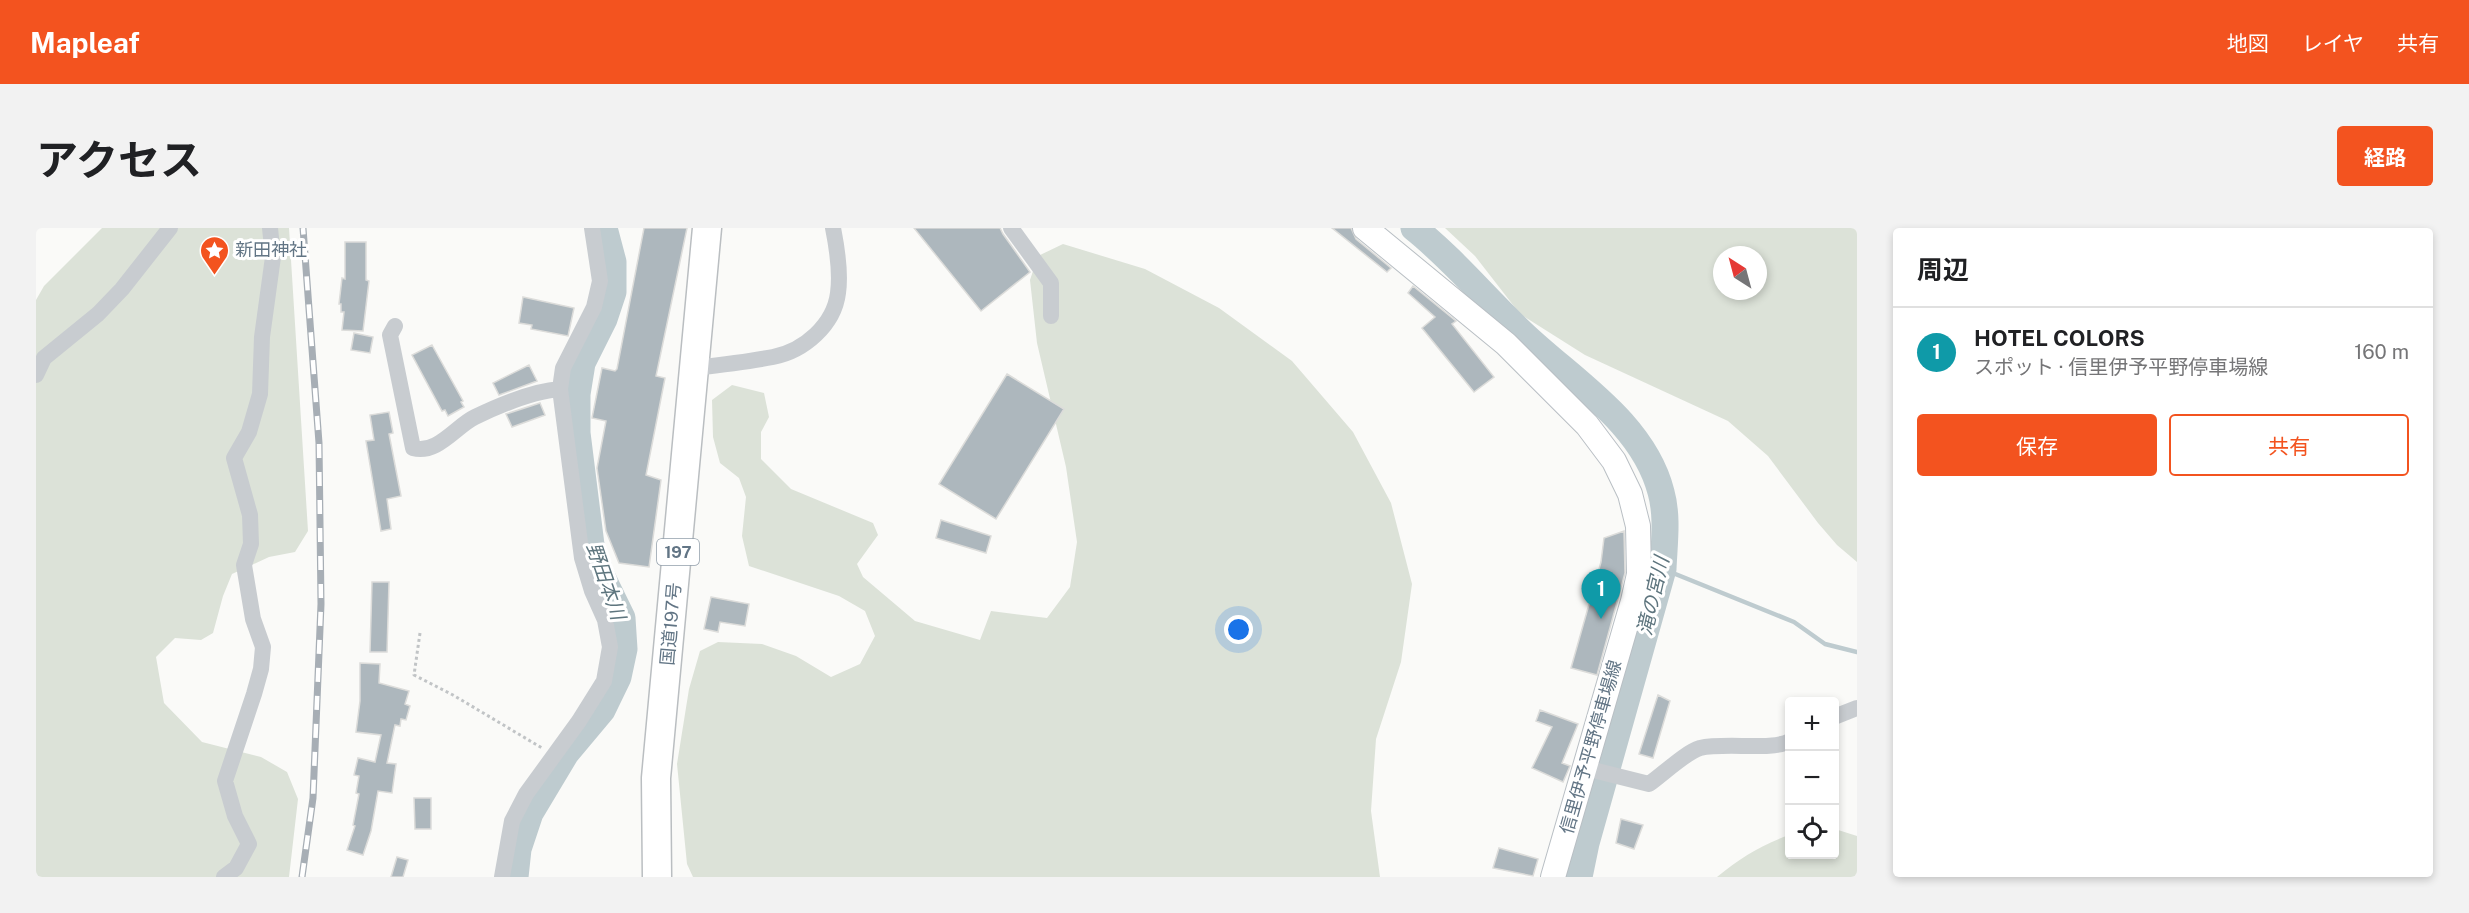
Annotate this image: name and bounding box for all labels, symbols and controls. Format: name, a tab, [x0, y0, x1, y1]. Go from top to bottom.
text: Mapleaf	[30, 26, 140, 59]
text: 地図	[2227, 31, 2269, 56]
text: レイヤ	[2302, 31, 2364, 56]
text: 共有	[2397, 31, 2439, 56]
button: 経路	[2337, 126, 2433, 186]
text: アクセス	[36, 135, 202, 184]
place icon: 新田神社	[198, 234, 230, 276]
place label: 新田神社	[235, 239, 307, 260]
north arrow	[1713, 246, 1767, 300]
text: 周辺	[1917, 254, 1969, 285]
text: HOTEL COLORS	[1974, 325, 2145, 351]
text: 1	[1932, 340, 1941, 364]
text: 160 m	[2354, 340, 2409, 364]
text: スポット · 信里伊予平野停車場線	[1974, 355, 2268, 379]
button: 保存	[1917, 414, 2157, 476]
button: 共有	[2169, 414, 2409, 476]
water label: 野田本川	[582, 539, 631, 625]
road number: 197	[657, 539, 699, 565]
water label: 滝の宮川	[1632, 552, 1674, 638]
pin: 1	[1582, 570, 1620, 619]
street label: 国道197号	[656, 582, 685, 666]
your location	[1224, 615, 1253, 644]
street label: 信里伊予平野停車場線	[1556, 657, 1625, 836]
map controls	[1785, 697, 1839, 859]
button: +	[1785, 697, 1839, 751]
button: −	[1785, 751, 1839, 805]
button: locate	[1785, 805, 1839, 859]

